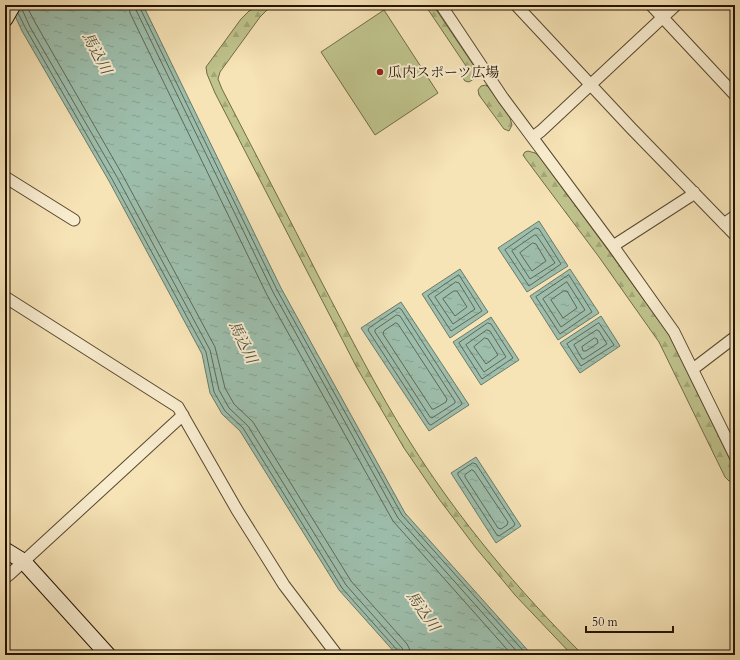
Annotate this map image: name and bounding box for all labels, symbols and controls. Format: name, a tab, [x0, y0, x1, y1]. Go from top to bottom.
water label: 馬込川	[78, 28, 117, 79]
place label: 瓜内スポーツ広場	[388, 63, 499, 82]
marker: 瓜内スポーツ広場	[375, 67, 385, 77]
water label: 馬込川	[224, 317, 263, 368]
water label: 馬込川	[402, 587, 445, 637]
scale bar	[586, 608, 673, 634]
text: 50 m	[592, 614, 619, 630]

